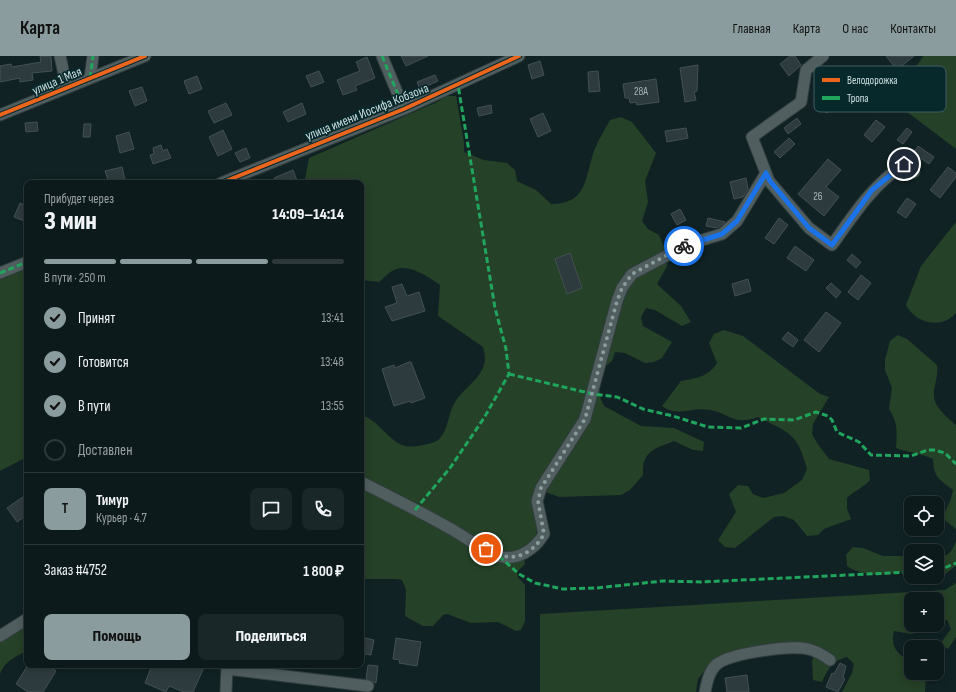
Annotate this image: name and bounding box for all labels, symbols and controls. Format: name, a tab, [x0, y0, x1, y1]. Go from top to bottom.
text: Карта	[20, 17, 60, 40]
text: Главная	[733, 20, 771, 37]
text: Карта	[793, 20, 820, 37]
text: О нас	[842, 20, 868, 37]
text: Контакты	[890, 20, 936, 37]
street label: улица 1 Мая	[30, 63, 84, 99]
legend	[814, 66, 946, 112]
text: Велодорожка	[847, 74, 898, 87]
street label: улица имени Иосифа Кобзона	[303, 80, 431, 144]
house number: 28А	[634, 85, 648, 98]
text: Тропа	[847, 92, 869, 105]
pin	[887, 147, 921, 181]
icon: home	[893, 153, 915, 175]
house number: 26	[813, 190, 823, 203]
text: Прибудет через	[44, 191, 114, 207]
text: 14:09–14:14	[272, 205, 344, 224]
text: 3 мин	[44, 206, 97, 237]
courier	[664, 226, 704, 266]
icon: bike	[673, 235, 695, 257]
text: В пути · 250 m	[44, 270, 106, 286]
icon: check	[44, 307, 66, 329]
text: Принят	[78, 309, 115, 328]
text: 13:41	[322, 310, 344, 326]
icon: check	[44, 351, 66, 373]
text: Готовится	[78, 353, 129, 372]
text: 13:48	[320, 354, 344, 370]
icon: check	[44, 395, 66, 417]
text: В пути	[78, 397, 110, 416]
text: 13:55	[321, 398, 344, 414]
text: Доставлен	[78, 441, 132, 460]
button: chat	[250, 488, 292, 530]
button: phone	[302, 488, 344, 530]
text: Тимур	[96, 491, 129, 510]
map controls	[904, 496, 944, 680]
button: locate	[904, 496, 944, 536]
text: Т	[62, 499, 68, 518]
text: Курьер · 4.7	[96, 510, 147, 526]
pin	[469, 532, 503, 566]
icon: bag	[475, 538, 497, 560]
button: layers	[904, 544, 944, 584]
text: Заказ #4752	[44, 561, 107, 580]
text: 1 800 ₽	[303, 562, 344, 581]
button: +	[904, 592, 944, 632]
button: Помощь	[44, 614, 190, 660]
button: Поделиться	[198, 614, 344, 660]
button: −	[904, 640, 944, 680]

